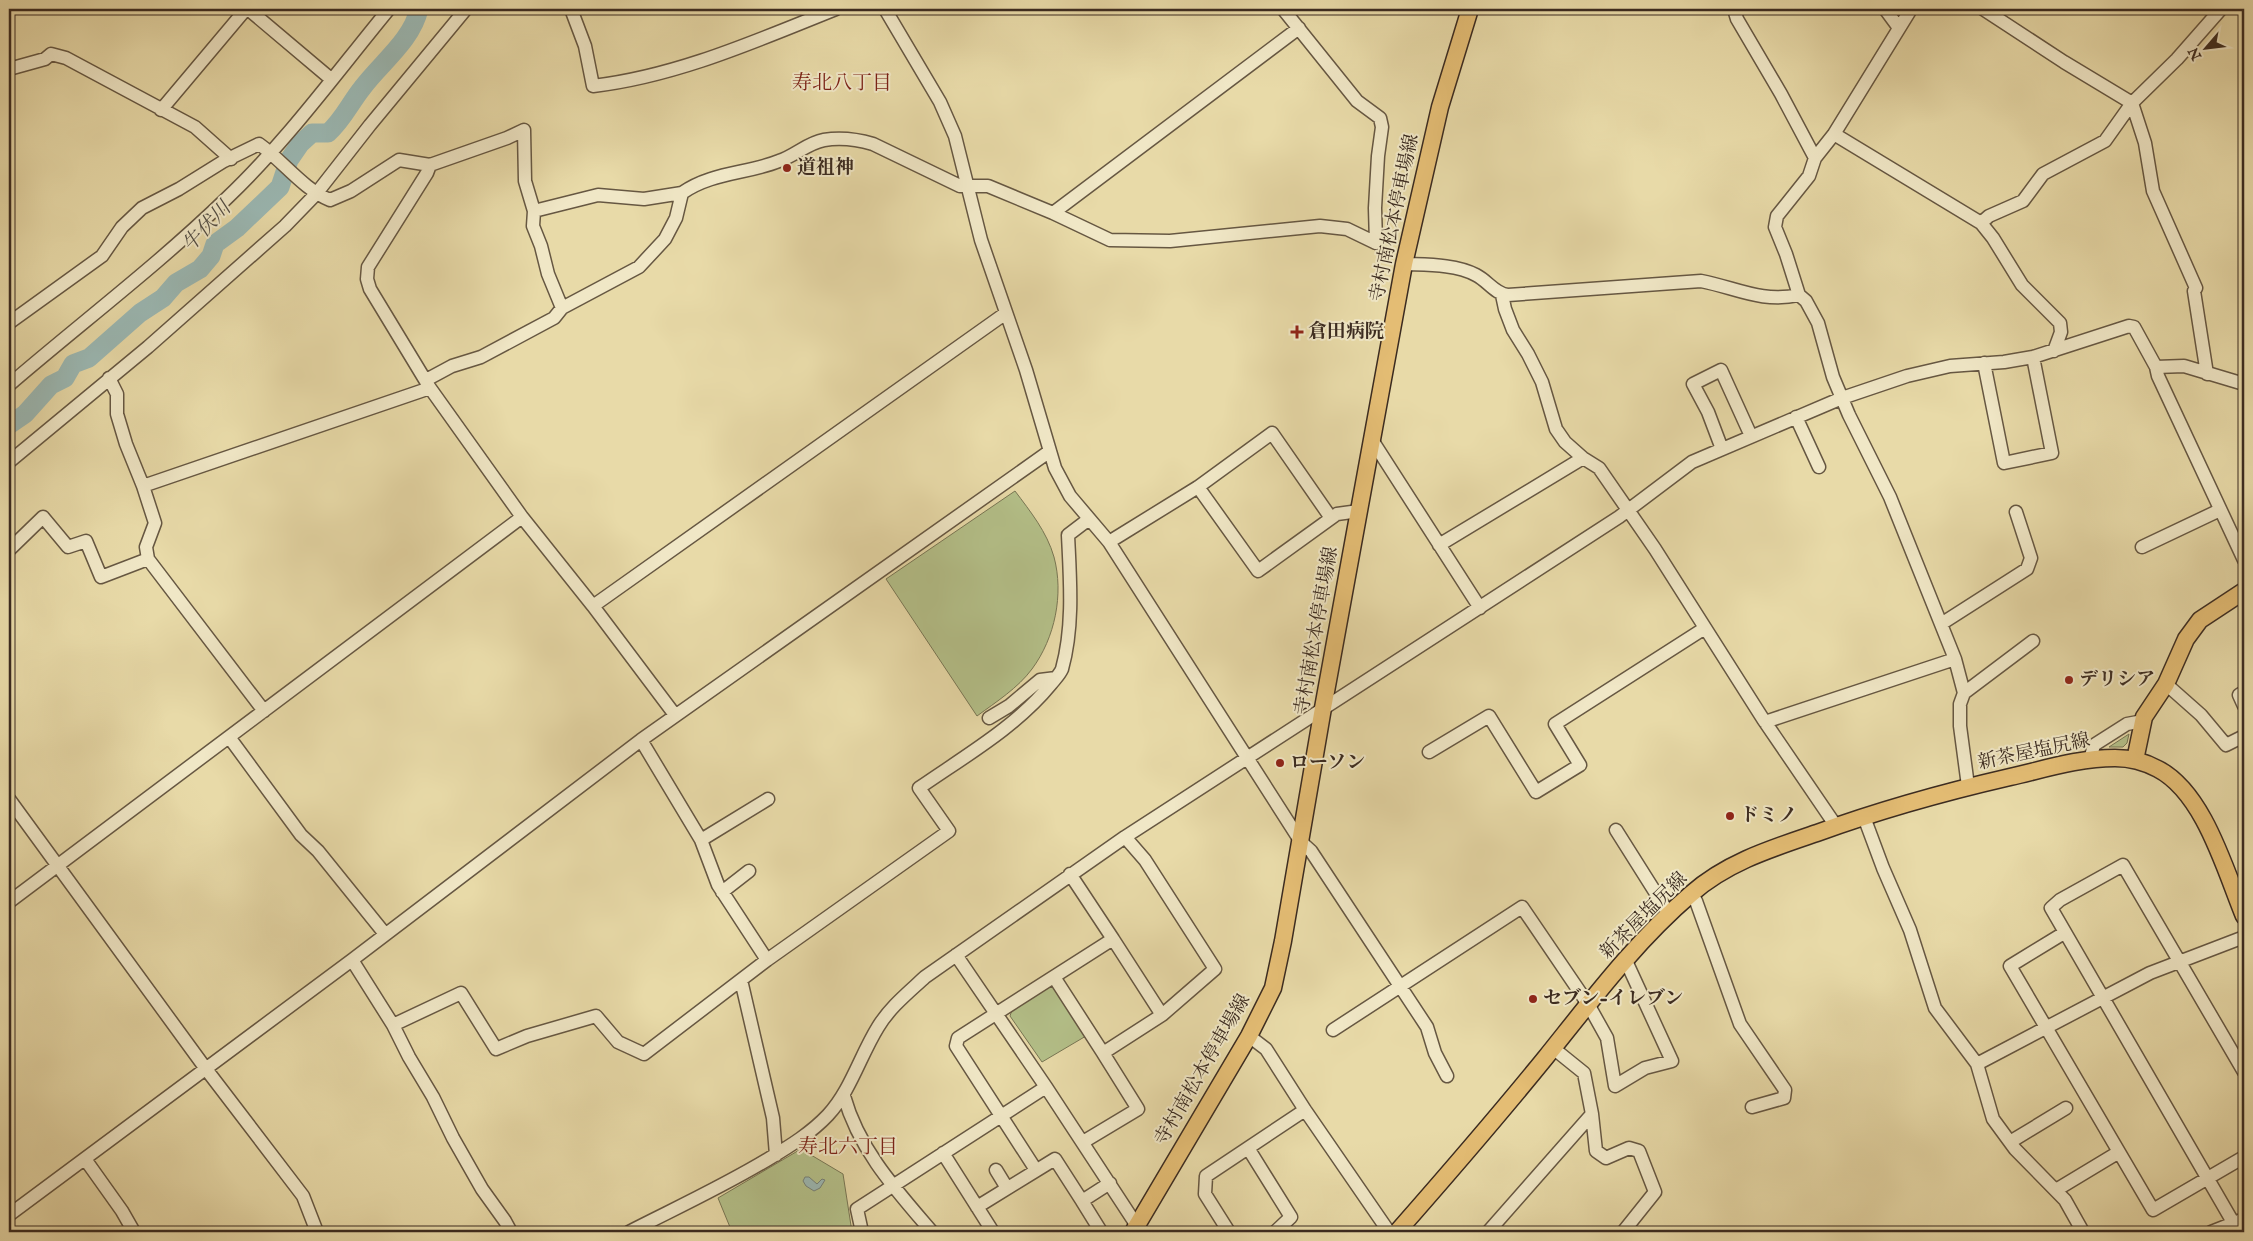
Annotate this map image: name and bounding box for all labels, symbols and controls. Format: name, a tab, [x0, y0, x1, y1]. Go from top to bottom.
north arrow	[2180, 22, 2230, 72]
text: N	[2185, 44, 2207, 64]
district label: 寿北八丁目	[792, 71, 892, 96]
street label: 寺村南松本停車場線	[1365, 132, 1425, 304]
place label: 道祖神	[797, 156, 854, 180]
marker: 道祖神	[781, 162, 793, 174]
water label: 牛伏川	[177, 195, 238, 257]
place label: 倉田病院	[1308, 320, 1384, 344]
marker: 倉田病院	[1290, 325, 1304, 339]
street label: 寺村南松本停車場線	[1290, 545, 1344, 717]
place label: デリシア	[2079, 668, 2155, 692]
marker: デリシア	[2063, 674, 2075, 686]
street label: 新茶屋塩尻線	[1976, 728, 2092, 776]
place label: ローソン	[1290, 751, 1365, 775]
marker: ローソン	[1274, 757, 1286, 769]
place label: ドミノ	[1740, 804, 1797, 828]
marker: ドミノ	[1724, 810, 1736, 822]
street label: 新茶屋塩尻線	[1595, 867, 1693, 965]
place label: セブン-イレブン	[1543, 987, 1683, 1011]
street label: 寺村南松本停車場線	[1150, 990, 1256, 1150]
marker: セブン-イレブン	[1527, 993, 1539, 1005]
district label: 寿北六丁目	[798, 1135, 898, 1160]

